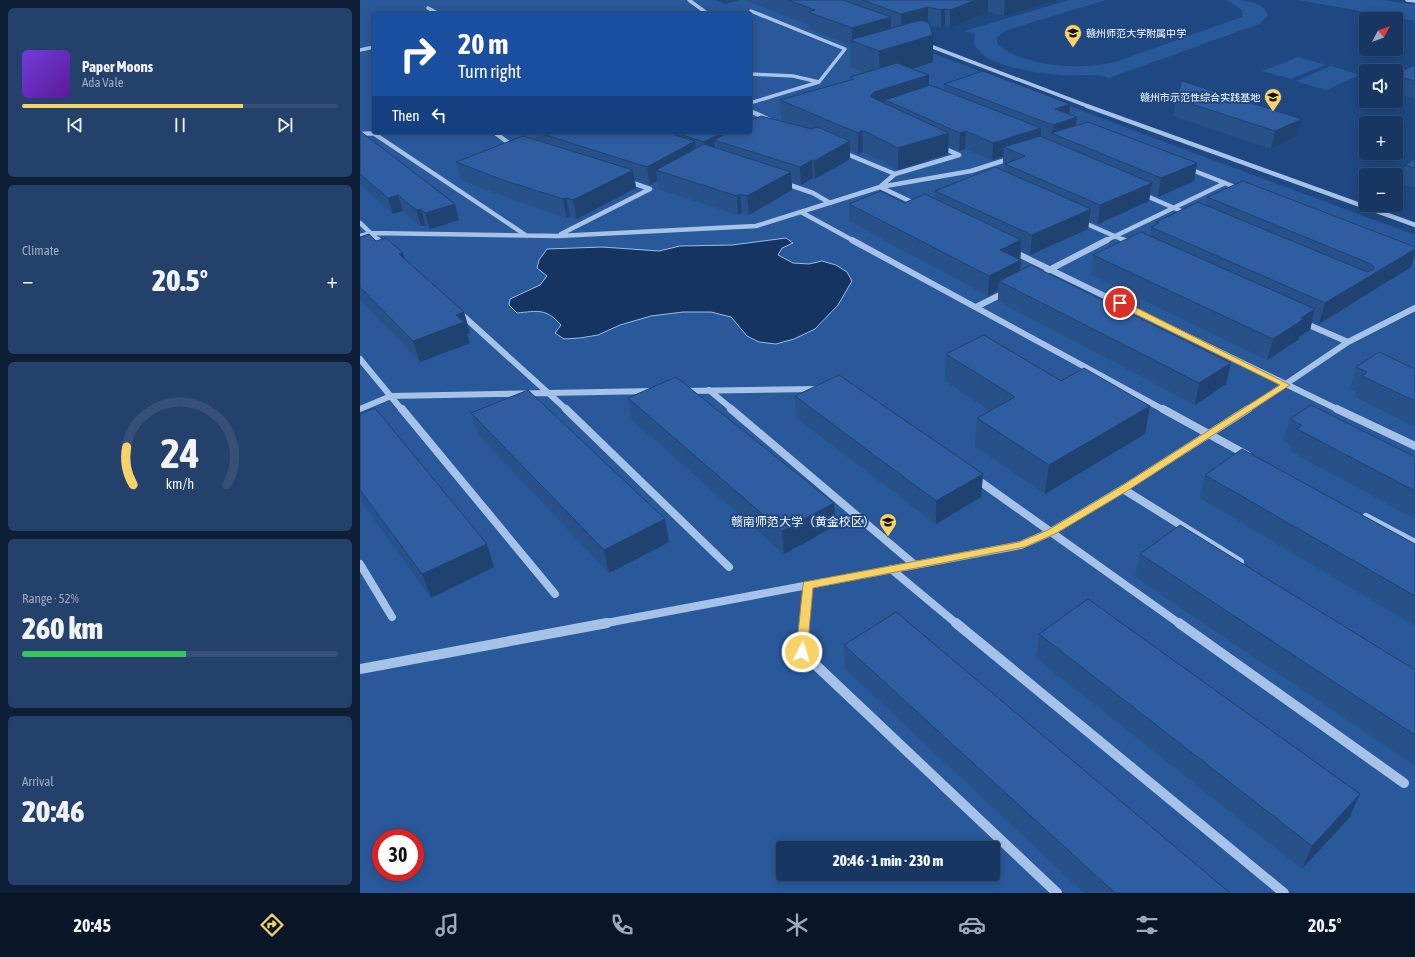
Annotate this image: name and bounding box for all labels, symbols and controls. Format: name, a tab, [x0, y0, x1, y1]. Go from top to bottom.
north arrow	[1359, 12, 1403, 56]
map controls	[1359, 12, 1403, 212]
school or university icon: 赣州师范大学附属中学	[1063, 23, 1083, 48]
icon: right	[392, 28, 444, 80]
text: 20 m	[458, 28, 508, 60]
place label: 赣州师范大学附属中学	[1086, 28, 1186, 39]
text: Paper Moons	[82, 58, 153, 75]
text: Turn right	[458, 61, 521, 82]
button: sound	[1359, 64, 1403, 108]
text: Ada Vale	[82, 75, 124, 90]
school or university icon: 赣州市示范性综合实践基地	[1263, 87, 1283, 112]
place label: 赣州市示范性综合实践基地	[1140, 92, 1261, 103]
icon: left	[428, 104, 450, 126]
text: Then	[392, 107, 420, 124]
icon: previous	[64, 114, 86, 136]
icon: pause	[169, 114, 191, 136]
icon: next	[274, 114, 296, 136]
button: +	[1359, 116, 1403, 160]
button: −	[1359, 168, 1403, 212]
text: Climate	[22, 243, 59, 258]
text: 20.5°	[152, 263, 208, 297]
text: −	[22, 267, 33, 293]
text: +	[327, 267, 338, 293]
pin	[1103, 286, 1137, 320]
icon: arrive	[1109, 292, 1131, 314]
text: 24	[160, 428, 200, 476]
text: km/h	[166, 475, 194, 491]
school or university icon: 赣南师范大学（黄金校区）	[878, 512, 898, 537]
place label: 赣南师范大学（黄金校区）	[731, 515, 875, 529]
text: Range · 52%	[22, 591, 79, 606]
text: 260 km	[22, 611, 103, 645]
position arrow	[781, 631, 823, 673]
text: Arrival	[22, 774, 54, 789]
text: 20:46	[22, 794, 84, 828]
speed limit sign: 30	[372, 829, 424, 881]
text: 20:46 · 1 min · 230 m	[833, 852, 943, 869]
icon: directions	[258, 911, 286, 939]
icon: music	[433, 911, 461, 939]
icon: phone	[608, 911, 636, 939]
icon: climate	[783, 911, 811, 939]
icon: car	[958, 911, 986, 939]
icon: filters	[1133, 911, 1161, 939]
text: 20:45	[74, 915, 111, 936]
text: 20.5°	[1308, 915, 1341, 936]

